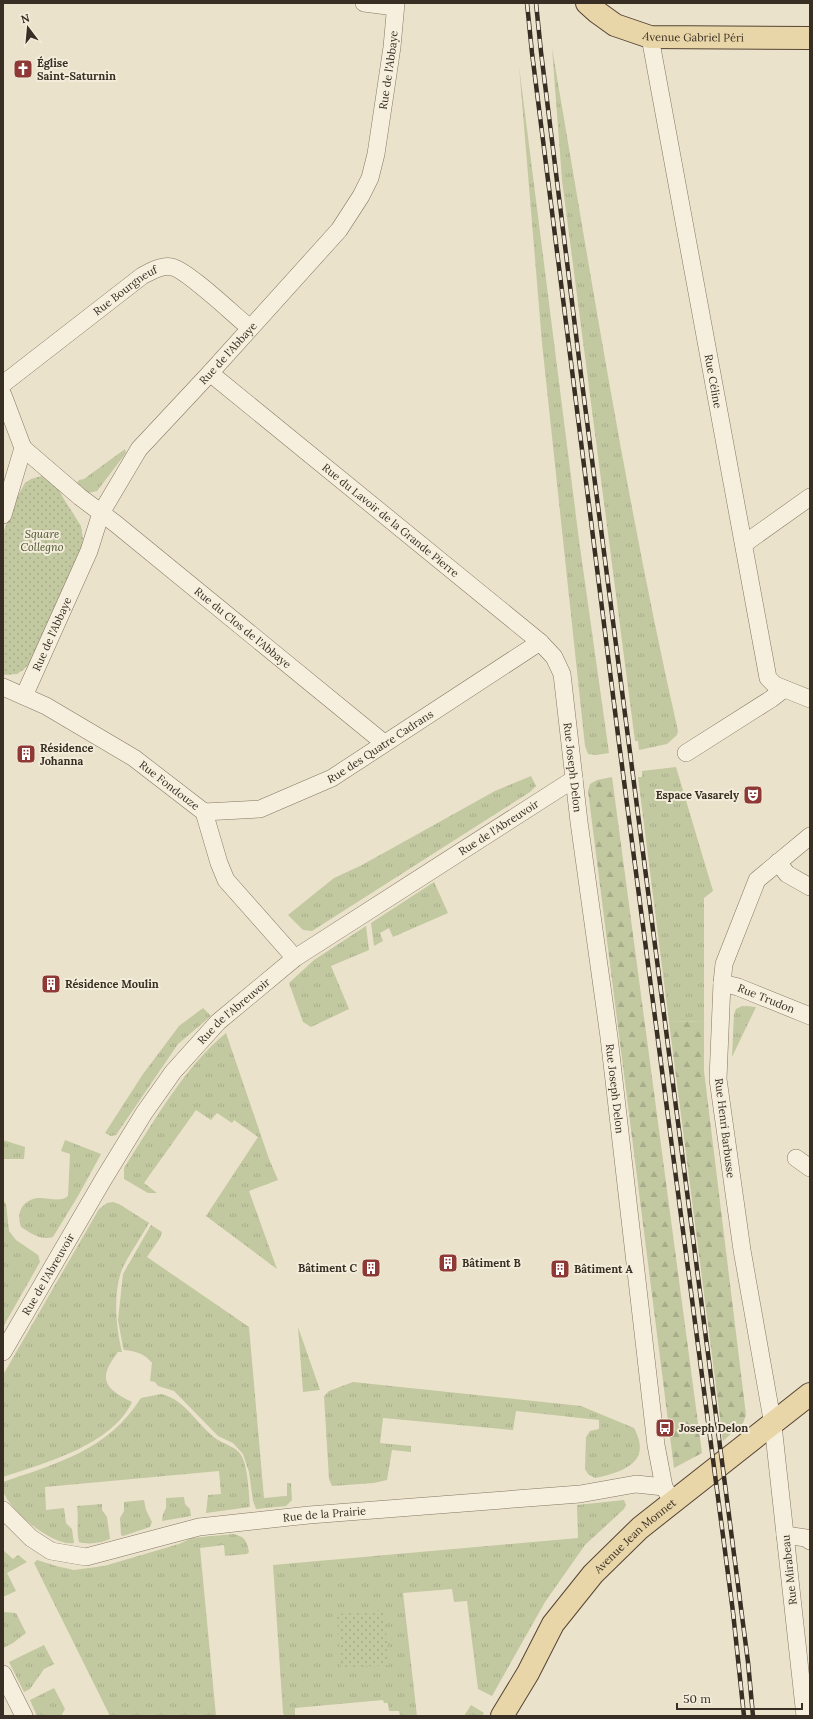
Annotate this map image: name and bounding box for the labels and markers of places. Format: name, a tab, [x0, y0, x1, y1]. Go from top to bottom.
place label: Église Saint-Saturnin	[37, 56, 116, 83]
church icon: Église Saint-Saturnin	[12, 58, 34, 80]
place label: Résidence Johanna	[40, 741, 93, 768]
building icon: Résidence Johanna	[15, 743, 37, 765]
theatre icon: Espace Vasarely	[742, 784, 764, 806]
place label: Espace Vasarely	[656, 788, 740, 802]
building icon: Résidence Moulin	[40, 973, 62, 995]
place label: Résidence Moulin	[65, 977, 159, 991]
building icon: Bâtiment B	[437, 1252, 459, 1274]
place label: Bâtiment B	[462, 1256, 521, 1270]
building icon: Bâtiment C	[360, 1257, 382, 1279]
building icon: Bâtiment A	[549, 1258, 571, 1280]
place label: Bâtiment C	[298, 1261, 357, 1275]
place label: Bâtiment A	[574, 1262, 634, 1276]
bus stop icon: Joseph Delon	[654, 1417, 676, 1439]
place label: Joseph Delon	[679, 1421, 748, 1435]

